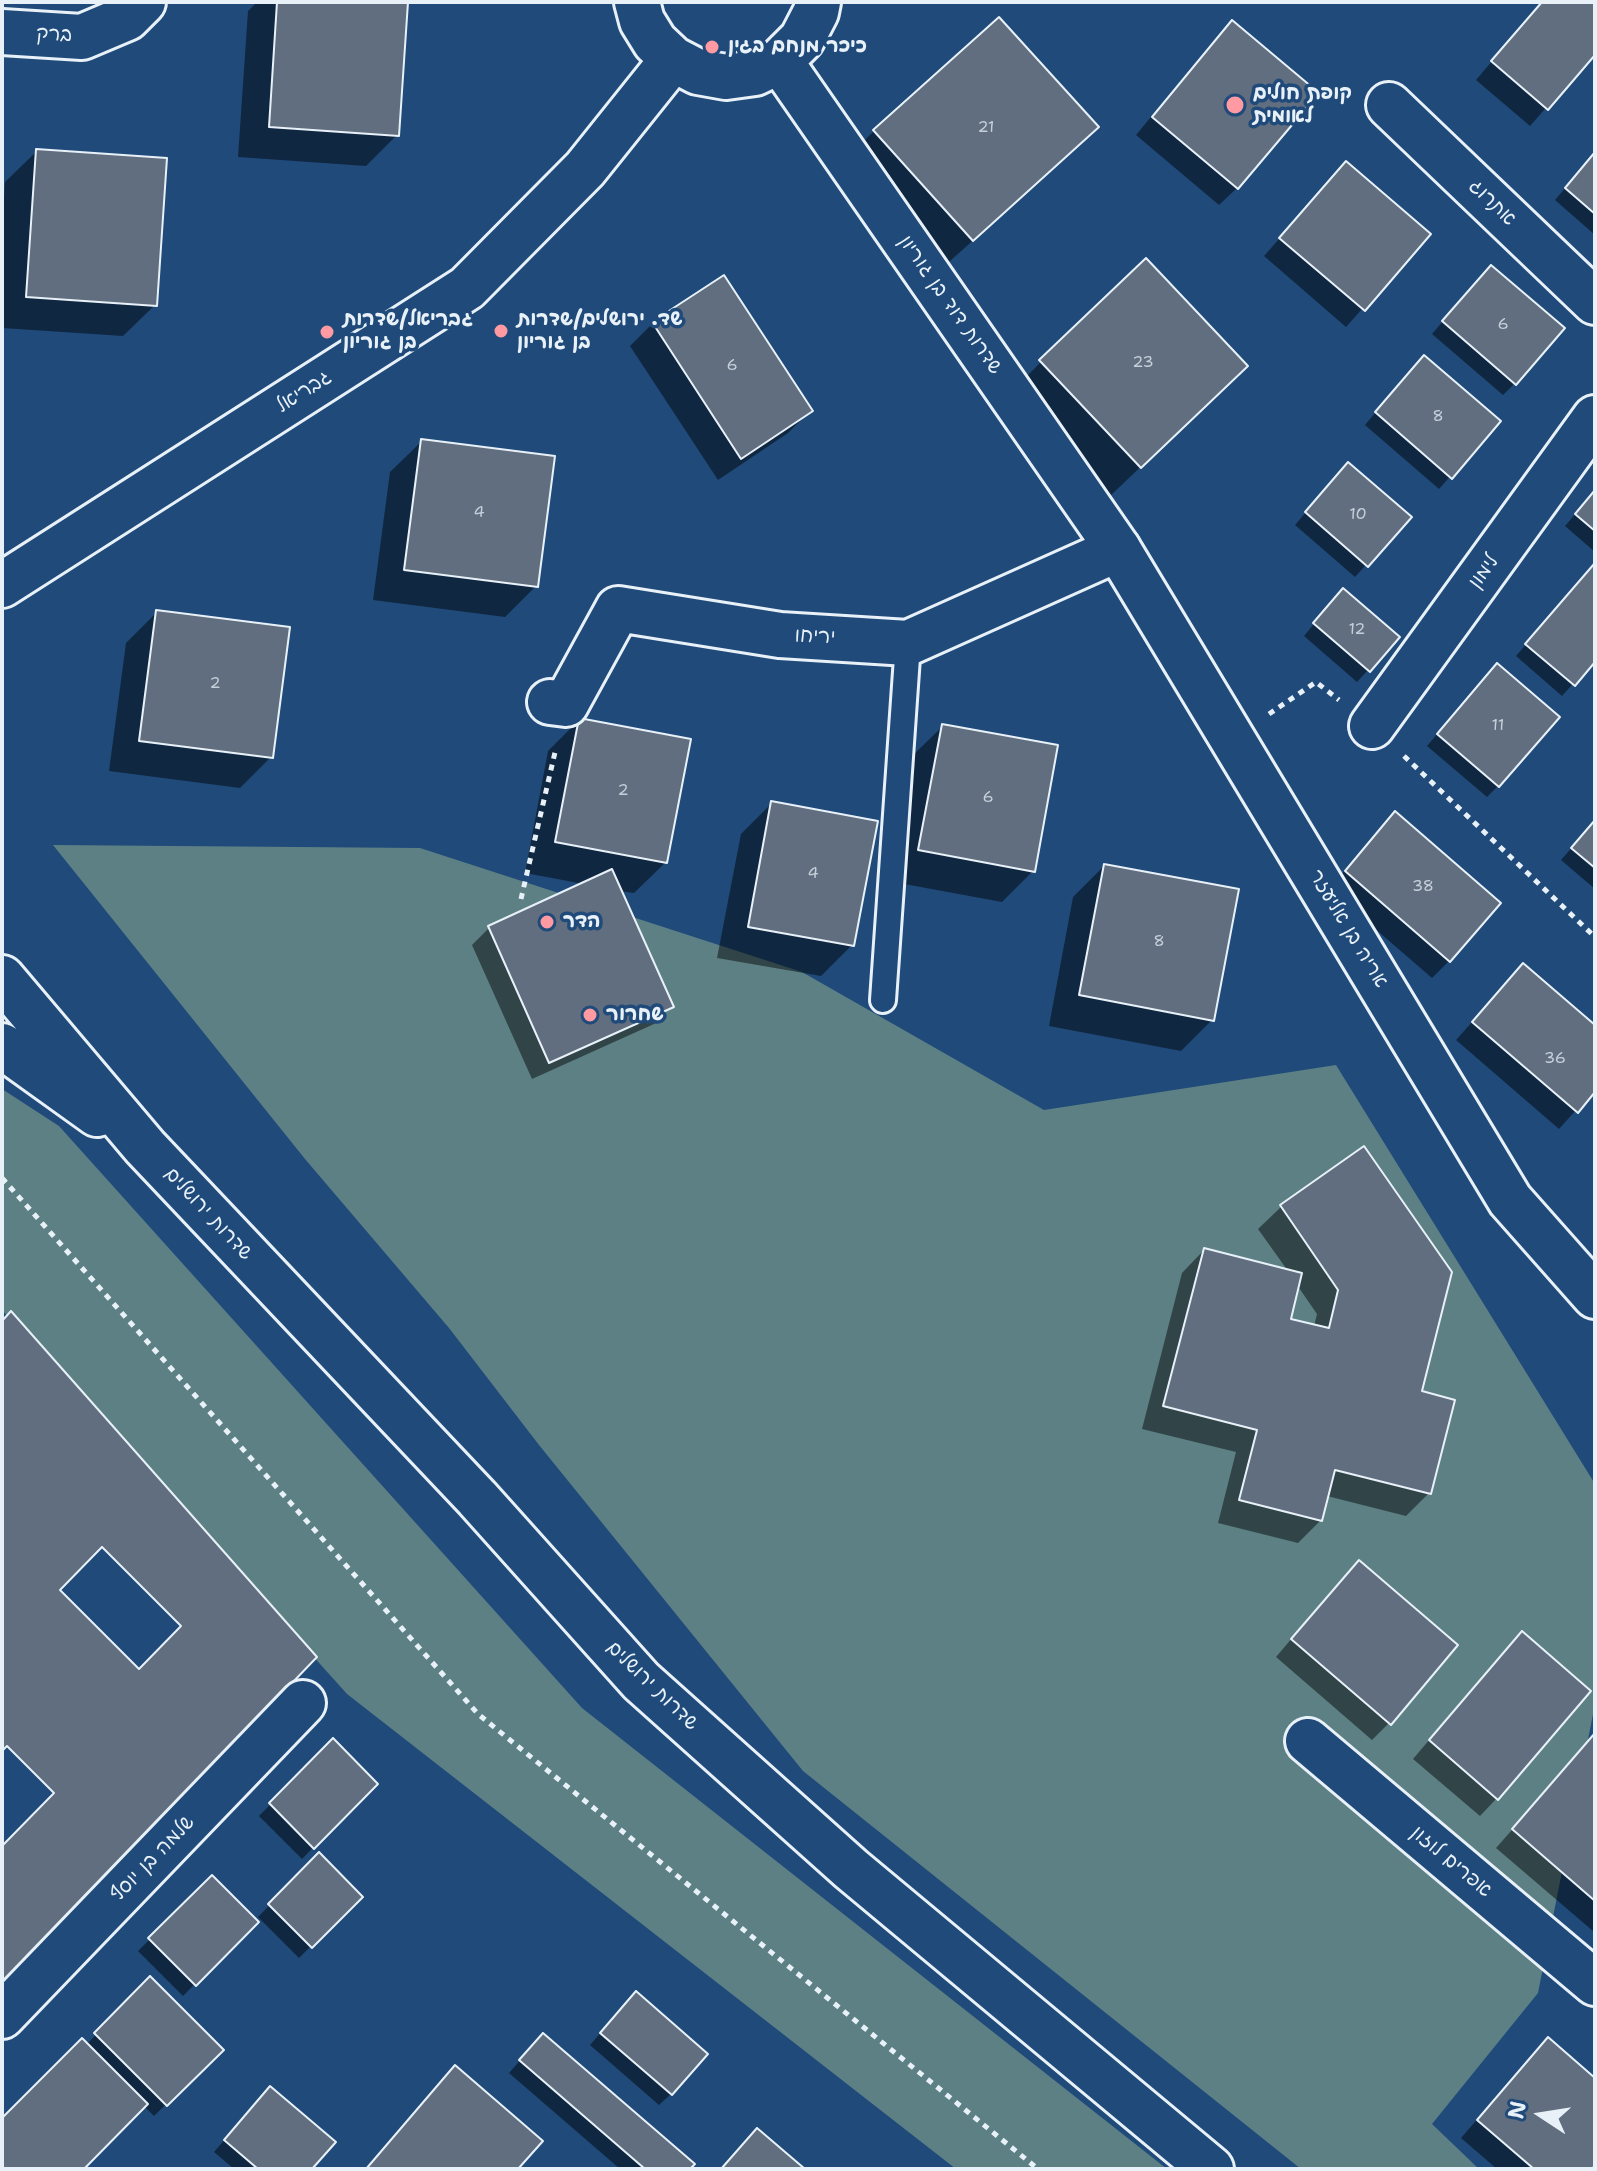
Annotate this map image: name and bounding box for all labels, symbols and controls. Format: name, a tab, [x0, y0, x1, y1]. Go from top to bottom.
street label: ברק	[35, 22, 73, 48]
place label: כיכר מנחם בגין	[728, 35, 867, 59]
marker: כיכר מנחם בגין	[703, 38, 721, 56]
place label: קופת חולים לאומית	[1253, 82, 1352, 129]
marker: קופת חולים לאומית	[1224, 94, 1246, 116]
house number: 21	[977, 118, 995, 138]
street label: אתרוג	[1463, 175, 1521, 231]
street label: שדרות דוד בן גוריון	[893, 231, 1007, 379]
place label: גבריאל/שדרות בן גוריון	[343, 308, 473, 355]
place label: שד. ירושלים/שדרות בן גוריון	[517, 308, 682, 355]
house number: 6	[1497, 315, 1509, 335]
marker: שד. ירושלים/שדרות בן גוריון	[492, 322, 510, 340]
marker: גבריאל/שדרות בן גוריון	[318, 323, 336, 341]
house number: 23	[1132, 353, 1154, 373]
house number: 6	[726, 356, 738, 376]
street label: גבריאל	[272, 365, 336, 419]
house number: 8	[1432, 407, 1444, 427]
house number: 4	[473, 503, 485, 523]
house number: 10	[1349, 505, 1367, 525]
street label: לימון	[1464, 551, 1504, 593]
house number: 12	[1348, 620, 1366, 640]
street label: יריחו	[794, 624, 836, 650]
house number: 2	[209, 674, 221, 694]
house number: 11	[1492, 716, 1504, 736]
house number: 2	[617, 781, 629, 801]
house number: 6	[982, 788, 994, 808]
house number: 4	[807, 864, 819, 884]
street label: אריה בן אליעזר	[1303, 866, 1393, 992]
house number: 38	[1412, 877, 1434, 897]
place label: הדר	[563, 910, 601, 934]
marker: הדר	[538, 913, 556, 931]
house number: 8	[1153, 932, 1165, 952]
place label: שחרור	[606, 1003, 664, 1027]
marker: שחרור	[581, 1006, 599, 1024]
house number: 36	[1544, 1049, 1566, 1069]
street label: שדרות ירושלים	[159, 1162, 257, 1266]
street label: שדרות ירושלים	[601, 1636, 703, 1736]
street label: שלמה בן יוסף	[106, 1811, 200, 1907]
street label: אפרים לוזון	[1405, 1821, 1497, 1903]
north arrow	[1501, 2075, 1581, 2155]
text: N	[1501, 2098, 1533, 2121]

